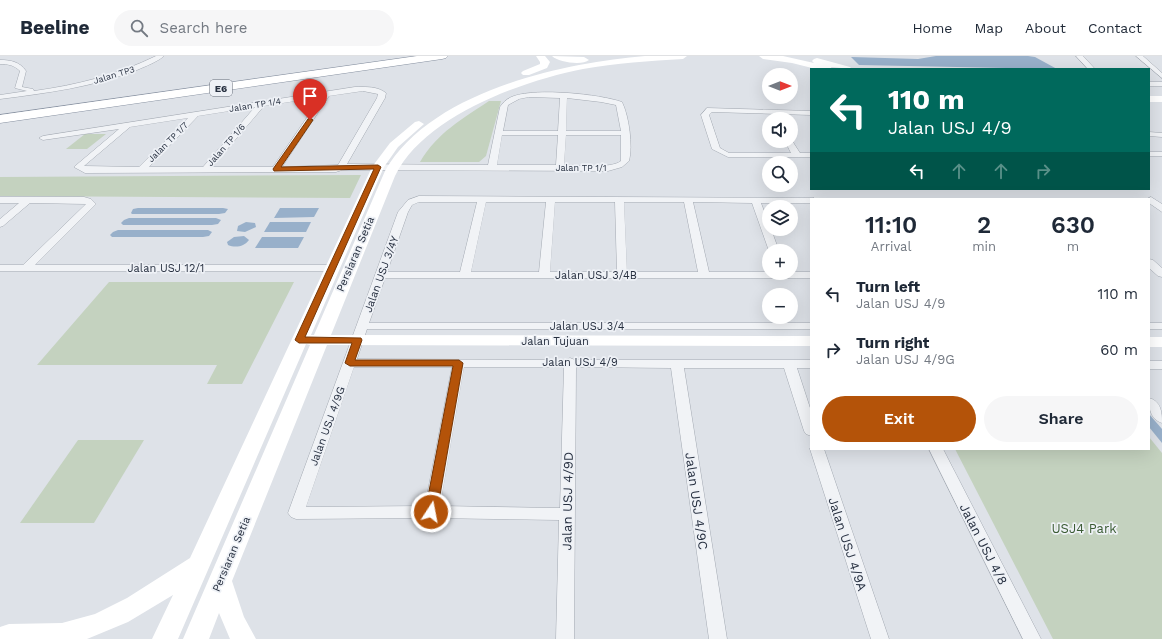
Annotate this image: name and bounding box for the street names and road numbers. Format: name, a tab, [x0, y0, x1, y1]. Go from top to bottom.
street label: Jalan TP3	[92, 64, 136, 86]
road number: E6	[210, 80, 232, 96]
street label: Jalan TP 1/4	[228, 96, 282, 114]
street label: Jalan TP 1/7	[146, 120, 190, 164]
street label: Jalan TP 1/6	[205, 122, 247, 168]
street label: Jalan TP 1/1	[556, 163, 606, 173]
street label: Persiaran Setia	[334, 215, 377, 294]
street label: Jalan USJ 3/4Y	[362, 233, 402, 314]
street label: Jalan USJ 12/1	[128, 262, 204, 275]
street label: Jalan USJ 3/4B	[555, 269, 637, 282]
street label: Jalan USJ 3/4	[550, 320, 625, 333]
street label: Jalan Tujuan	[521, 335, 589, 348]
street label: Jalan USJ 4/9	[542, 356, 618, 369]
street label: Jalan USJ 4/9G	[307, 385, 348, 468]
street label: Jalan USJ 4/9C	[682, 451, 711, 551]
street label: Jalan USJ 4/9D	[559, 452, 576, 550]
street label: Jalan USJ 4/9A	[825, 495, 870, 593]
street label: Jalan USJ 4/8	[957, 501, 1010, 587]
street label: Persiaran Setia	[210, 515, 253, 594]

